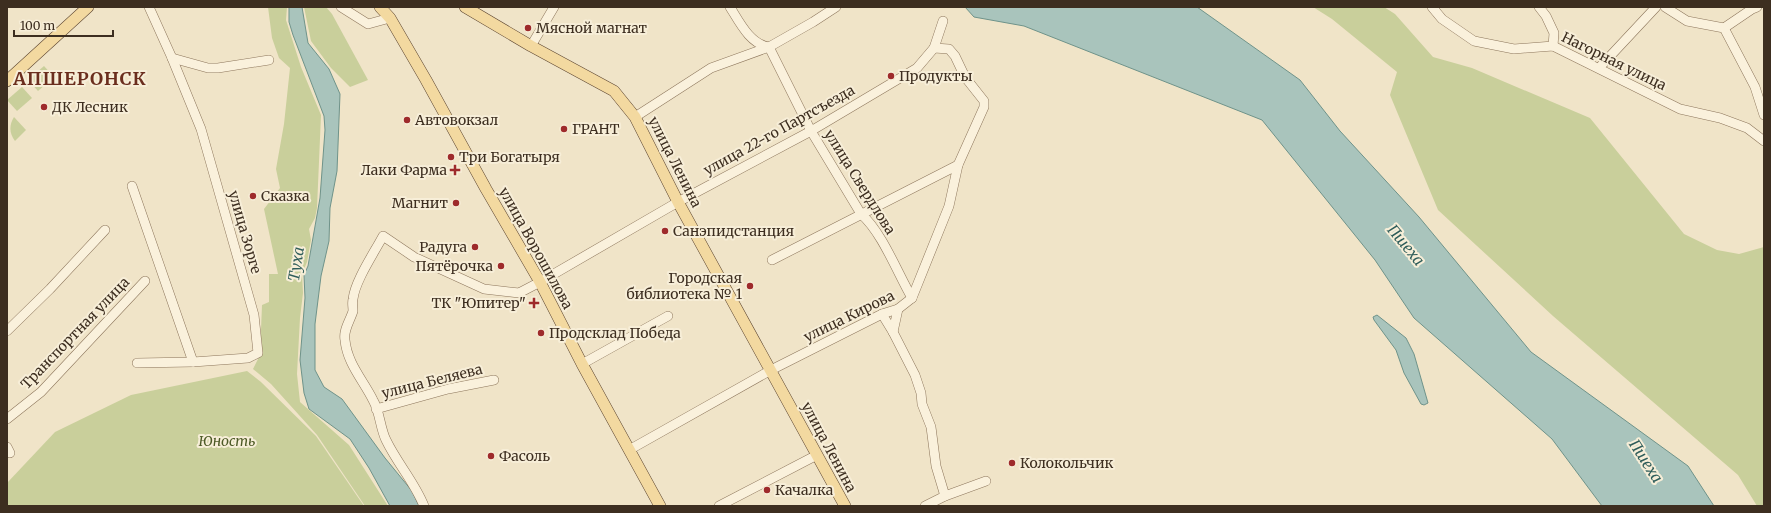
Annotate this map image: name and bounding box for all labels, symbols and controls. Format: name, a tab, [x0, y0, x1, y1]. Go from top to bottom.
scale bar	[14, 12, 113, 38]
text: 100 m	[20, 18, 55, 33]
place label: Мясной магнат	[536, 19, 648, 37]
marker: Мясной магнат	[523, 23, 533, 33]
street label: Нагорная улица	[1559, 28, 1670, 94]
district label: АПШЕРОНСК	[12, 67, 147, 90]
place label: Продукты	[899, 67, 973, 85]
marker: Продукты	[886, 71, 896, 81]
street label: улица 22-го Партсъезда	[700, 81, 858, 179]
place label: ДК Лесник	[52, 98, 128, 116]
marker: ДК Лесник	[39, 102, 49, 112]
place label: Автовокзал	[414, 111, 498, 129]
street label: улица Ленина	[644, 114, 706, 211]
marker: Автовокзал	[402, 115, 412, 125]
place label: ГРАНТ	[572, 120, 620, 138]
marker: ГРАНТ	[559, 124, 569, 134]
street label: улица Свердлова	[820, 126, 900, 238]
place label: Три Богатыря	[459, 148, 560, 166]
marker: Три Богатыря	[446, 152, 456, 162]
place label: Лаки Фарма	[361, 161, 447, 179]
marker: Лаки Фарма	[450, 165, 460, 175]
street label: улица Ворошилова	[495, 184, 577, 313]
place label: Сказка	[261, 187, 310, 205]
street label: улица Зорге	[225, 188, 265, 276]
marker: Сказка	[248, 191, 258, 201]
place label: Магнит	[392, 194, 448, 212]
marker: Магнит	[451, 198, 461, 208]
water label: Пшеха	[1383, 221, 1429, 269]
place label: Санэпидстанция	[673, 222, 794, 240]
marker: Санэпидстанция	[660, 226, 670, 236]
place label: Радуга	[419, 238, 467, 256]
marker: Радуга	[470, 242, 480, 252]
water label: Туха	[284, 245, 308, 283]
place label: Пятёрочка	[416, 257, 493, 275]
marker: Пятёрочка	[496, 261, 506, 271]
place label: Городская библиотека № 1	[627, 269, 742, 303]
street label: Транспортная улица	[17, 273, 134, 393]
marker: Городская библиотека № 1	[745, 281, 755, 291]
street label: улица Кирова	[801, 286, 898, 346]
place label: ТК "Юпитер"	[432, 294, 526, 312]
marker: ТК "Юпитер"	[529, 298, 539, 308]
place label: Продсклад Победа	[549, 324, 681, 342]
marker: Продсклад Победа	[536, 328, 546, 338]
street label: улица Беляева	[380, 360, 485, 402]
street label: улица Ленина	[798, 399, 861, 496]
park label: Юность	[199, 432, 255, 450]
water label: Пшеха	[1625, 436, 1667, 486]
place label: Фасоль	[499, 447, 550, 465]
marker: Фасоль	[486, 451, 496, 461]
place label: Колокольчик	[1020, 454, 1114, 472]
marker: Колокольчик	[1007, 458, 1017, 468]
place label: Качалка	[775, 481, 834, 499]
marker: Качалка	[762, 485, 772, 495]

